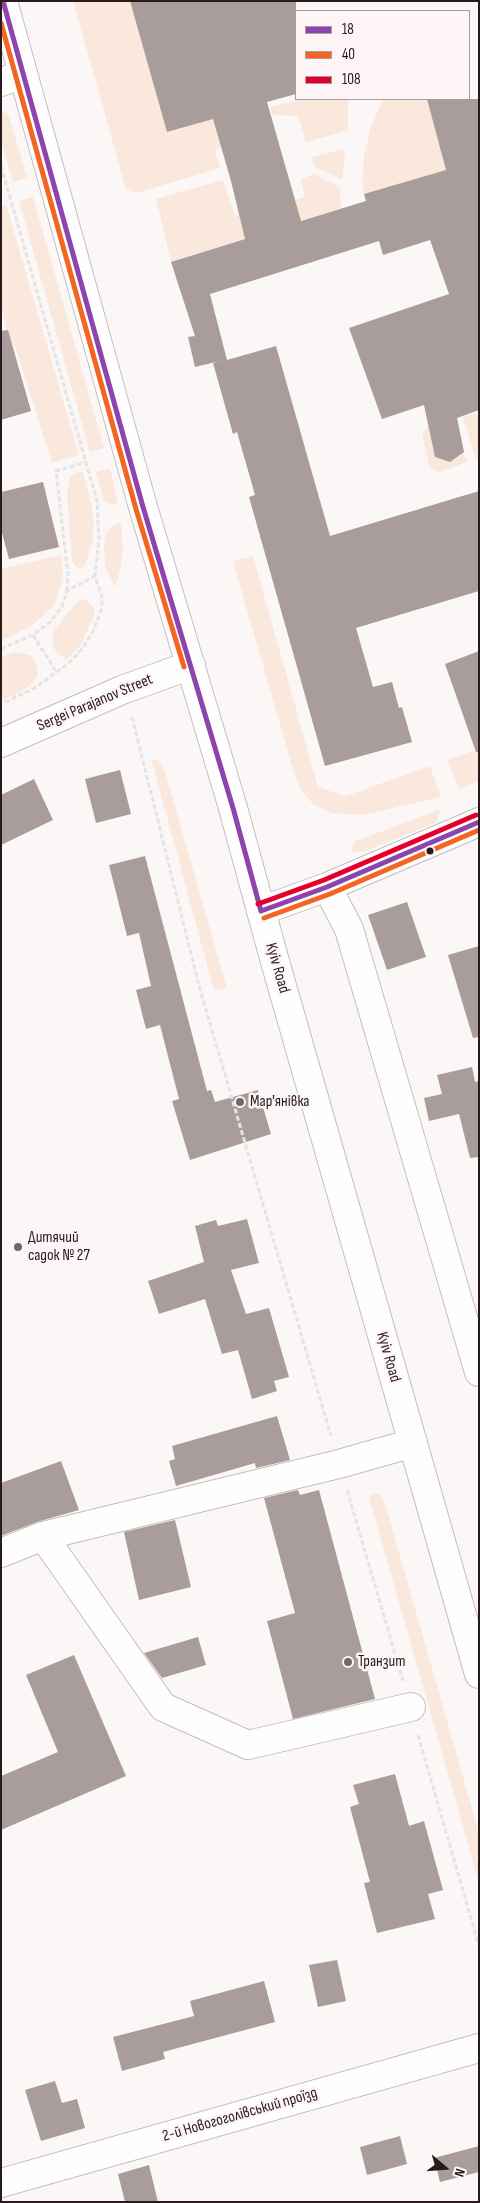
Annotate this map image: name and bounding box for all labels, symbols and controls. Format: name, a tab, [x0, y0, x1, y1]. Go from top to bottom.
legend	[295, 10, 470, 100]
text: 18	[342, 20, 354, 39]
text: 40	[342, 45, 355, 64]
text: 108	[342, 70, 361, 89]
street label: Sergei Parajanov Street	[34, 670, 156, 736]
unlabelled marker	[425, 846, 435, 856]
street label: Kyiv Road	[261, 941, 293, 995]
place label: Мар'янівка	[250, 1092, 310, 1112]
marker: Мар'янівка	[234, 1096, 246, 1108]
place label: Дитячий садок № 27	[28, 1228, 90, 1266]
marker: Дитячий садок № 27	[12, 1241, 24, 1253]
street label: Kyiv Road	[372, 1330, 404, 1384]
place label: Транзит	[358, 1652, 406, 1672]
marker: Транзит	[342, 1656, 354, 1668]
street label: 2-й Новогоголівський проїзд	[160, 2084, 320, 2146]
north arrow	[420, 2143, 470, 2193]
text: N	[451, 2167, 469, 2179]

